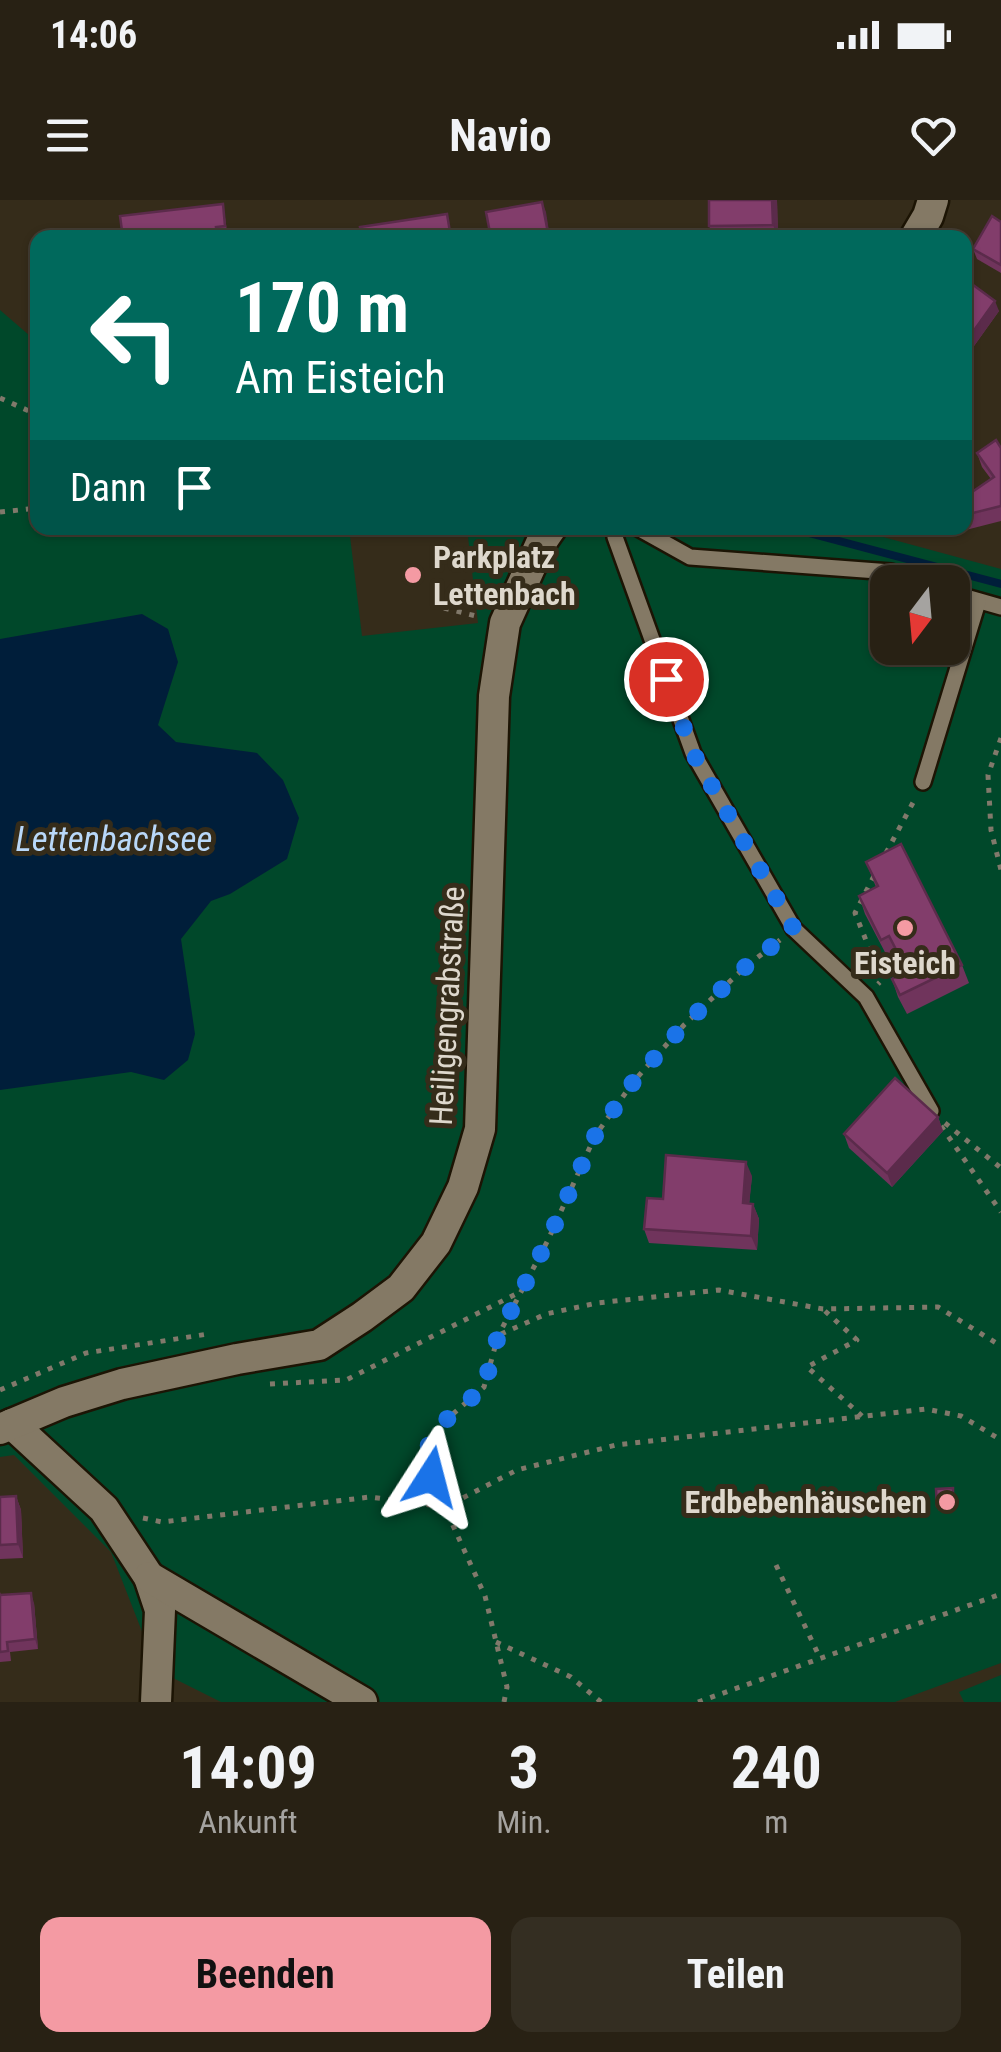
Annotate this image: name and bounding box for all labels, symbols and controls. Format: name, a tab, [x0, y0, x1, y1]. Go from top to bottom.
text: 14:06	[50, 13, 137, 57]
icon: menu	[40, 108, 95, 163]
icon: heart	[906, 108, 961, 163]
text: Navio	[449, 109, 552, 162]
text: 170 m	[235, 267, 409, 349]
icon: left	[70, 270, 200, 400]
text: Am Eisteich	[235, 351, 446, 404]
icon: arrive	[167, 460, 222, 515]
text: Dann	[70, 466, 147, 510]
place label: Parkplatz Lettenbach	[433, 538, 576, 613]
marker: Parkplatz Lettenbach	[402, 564, 424, 586]
north arrow	[870, 565, 970, 665]
map controls	[870, 565, 970, 665]
pin	[624, 637, 709, 722]
icon: arrive	[639, 652, 694, 707]
water label: Lettenbachsee	[16, 819, 212, 860]
street label: Heiligengrabstraße	[422, 885, 472, 1127]
marker: Eisteich	[894, 917, 916, 939]
place label: Eisteich	[854, 944, 956, 982]
position arrow	[379, 1425, 483, 1529]
place label: Erdbebenhäuschen	[684, 1483, 927, 1521]
marker: Erdbebenhäuschen	[936, 1491, 958, 1513]
text: 14:09	[179, 1732, 317, 1803]
text: 3	[509, 1732, 539, 1803]
text: 240	[731, 1732, 822, 1803]
text: Ankunft	[199, 1803, 298, 1841]
text: Min.	[496, 1803, 552, 1841]
text: m	[764, 1803, 788, 1841]
button: Beenden	[40, 1917, 491, 2032]
button: Teilen	[511, 1917, 961, 2032]

